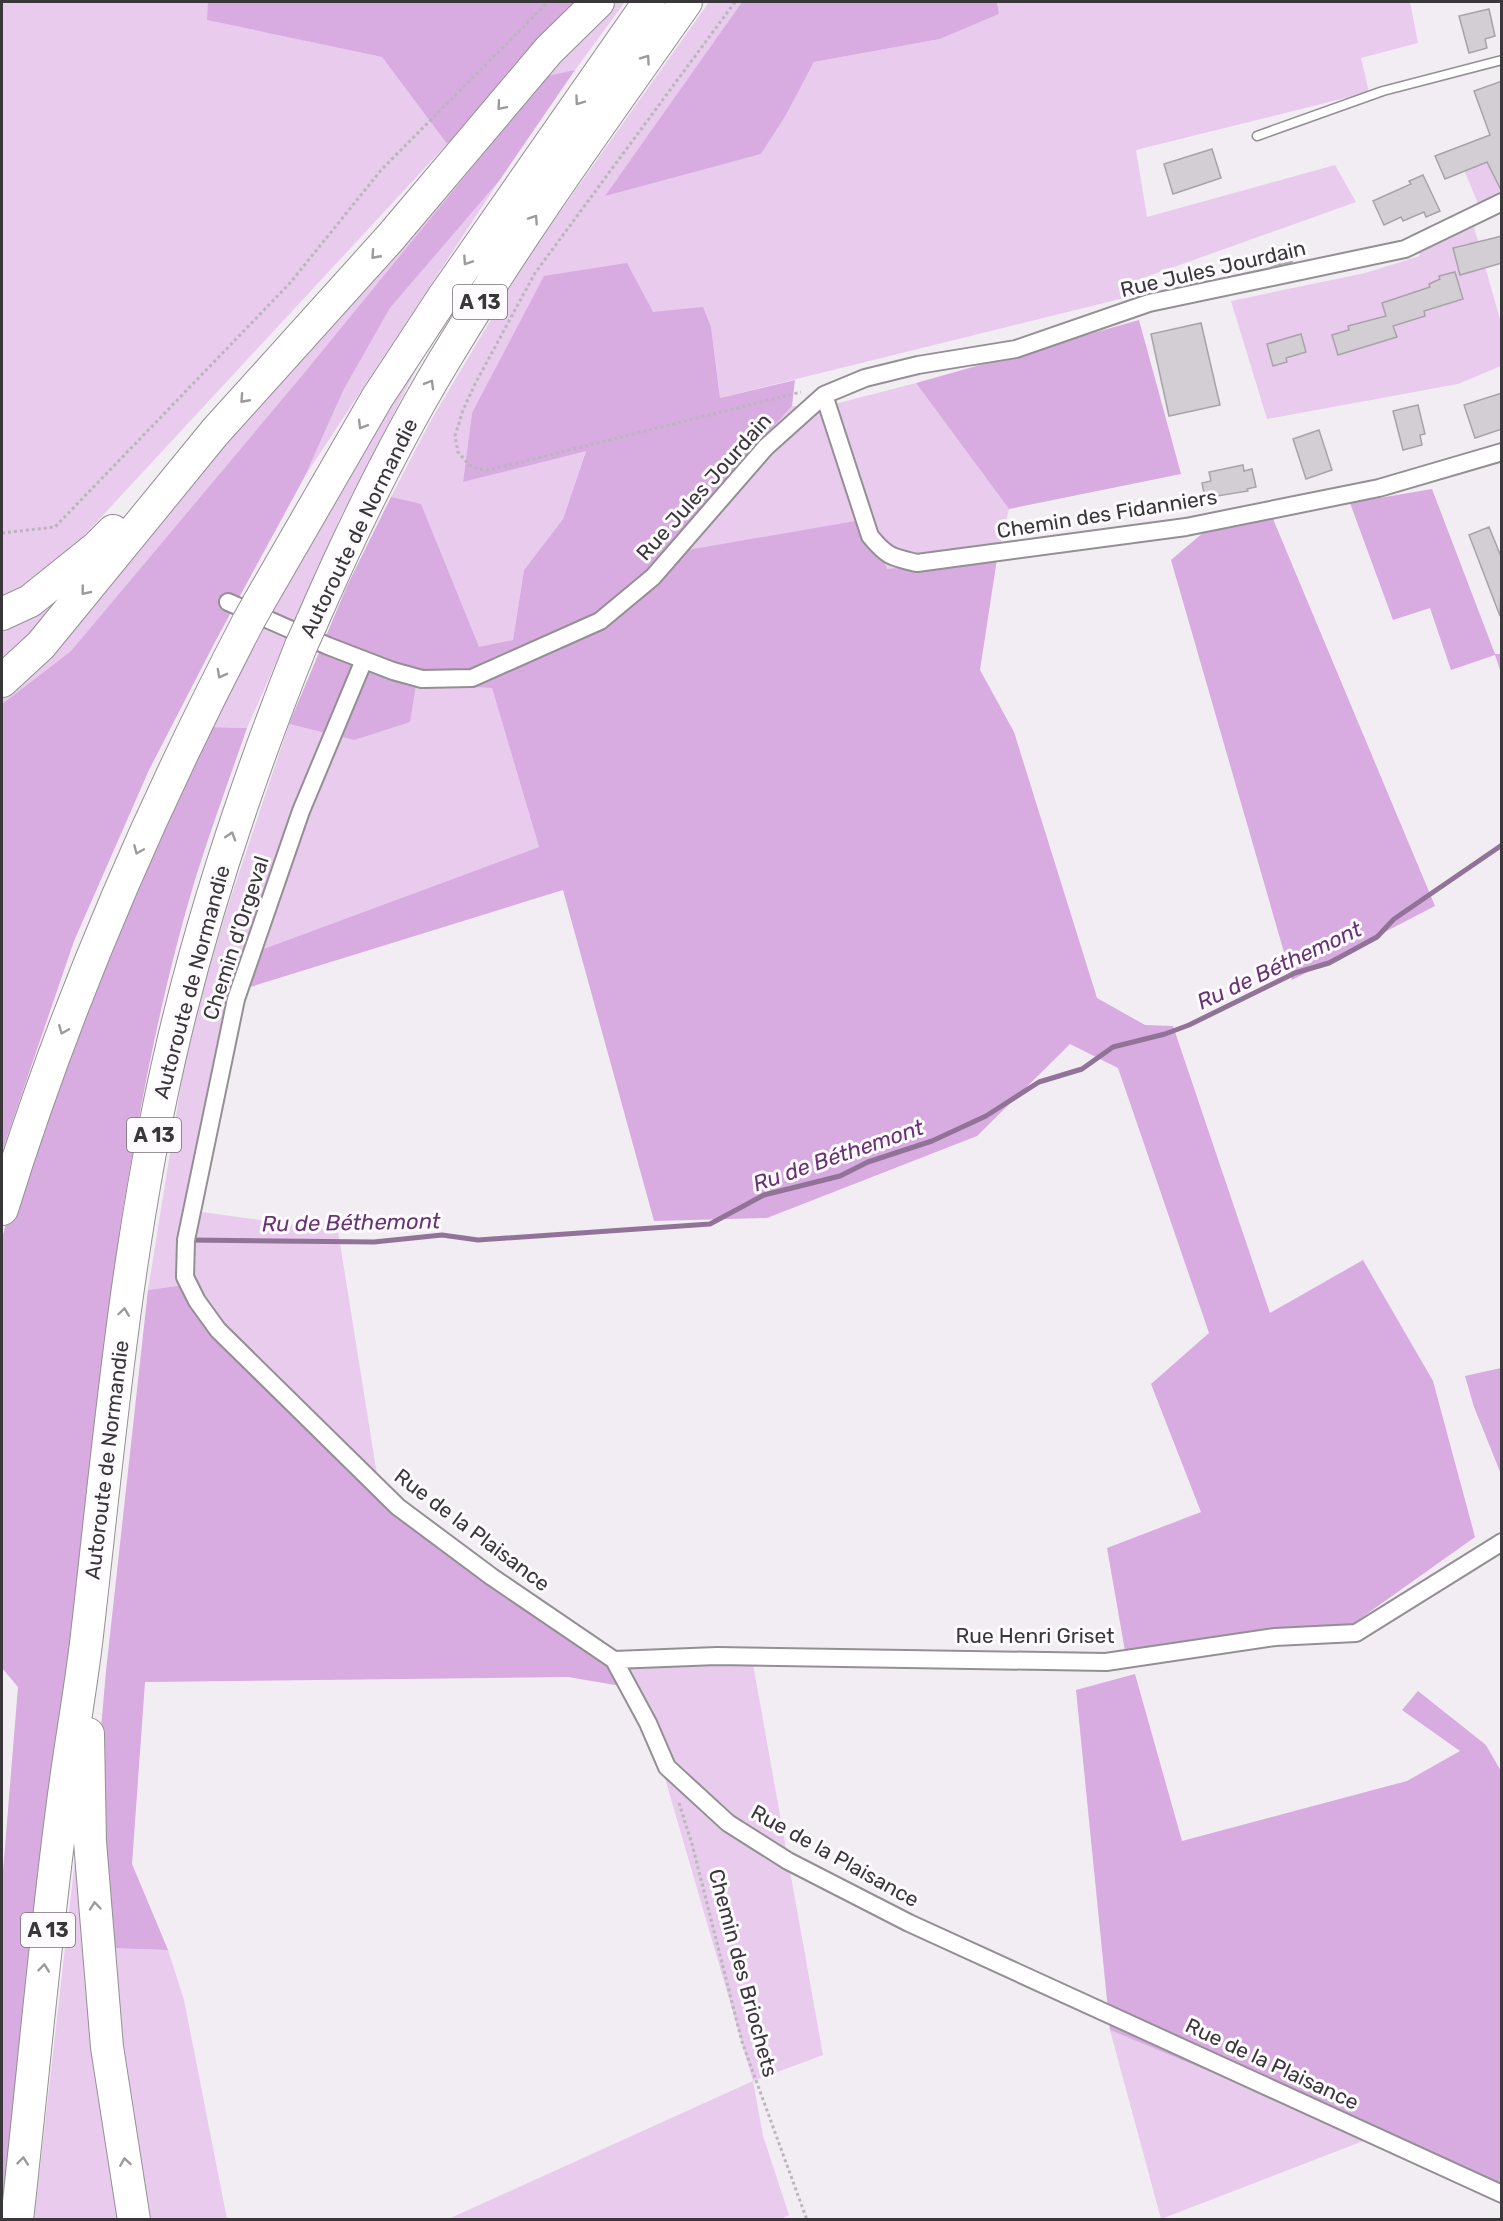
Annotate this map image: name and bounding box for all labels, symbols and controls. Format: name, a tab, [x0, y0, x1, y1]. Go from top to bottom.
one-way arrow	[639, 55, 650, 66]
one-way arrow	[575, 94, 586, 105]
one-way arrow	[497, 99, 508, 110]
one-way arrow	[527, 215, 538, 226]
street label: Rue Jules Jourdain	[1118, 235, 1308, 302]
one-way arrow	[371, 248, 382, 258]
one-way arrow	[463, 254, 474, 265]
road number: A 13	[453, 285, 507, 319]
one-way arrow	[423, 380, 435, 390]
one-way arrow	[240, 393, 251, 403]
street label: Rue Jules Jourdain	[631, 408, 776, 565]
street label: Autoroute de Normandie	[295, 414, 423, 641]
one-way arrow	[357, 419, 369, 429]
street label: Chemin des Fidanniers	[995, 484, 1219, 543]
one-way arrow	[81, 584, 92, 595]
one-way arrow	[217, 667, 228, 678]
one-way arrow	[224, 831, 236, 842]
one-way arrow	[133, 843, 145, 854]
street label: Chemin d'Orgeval	[197, 853, 274, 1023]
street label: Autoroute de Normandie	[148, 862, 235, 1101]
water label: Ru de Béthemont	[1192, 915, 1366, 1015]
one-way arrow	[58, 1024, 71, 1035]
water label: Ru de Béthemont	[749, 1113, 928, 1197]
road number: A 13	[127, 1118, 181, 1152]
water label: Ru de Béthemont	[261, 1207, 441, 1238]
one-way arrow	[118, 1308, 130, 1317]
street label: Autoroute de Normandie	[79, 1339, 134, 1581]
street label: Rue de la Plaisance	[390, 1463, 555, 1596]
street label: Rue Henri Griset	[956, 1623, 1114, 1648]
street label: Rue de la Plaisance	[747, 1799, 924, 1912]
street label: Chemin des Briochets	[704, 1866, 783, 2080]
one-way arrow	[89, 1901, 102, 1910]
road number: A 13	[21, 1913, 75, 1947]
one-way arrow	[37, 1963, 50, 1972]
street label: Rue de la Plaisance	[1182, 2012, 1363, 2115]
one-way arrow	[16, 2157, 29, 2166]
one-way arrow	[119, 2157, 131, 2166]

